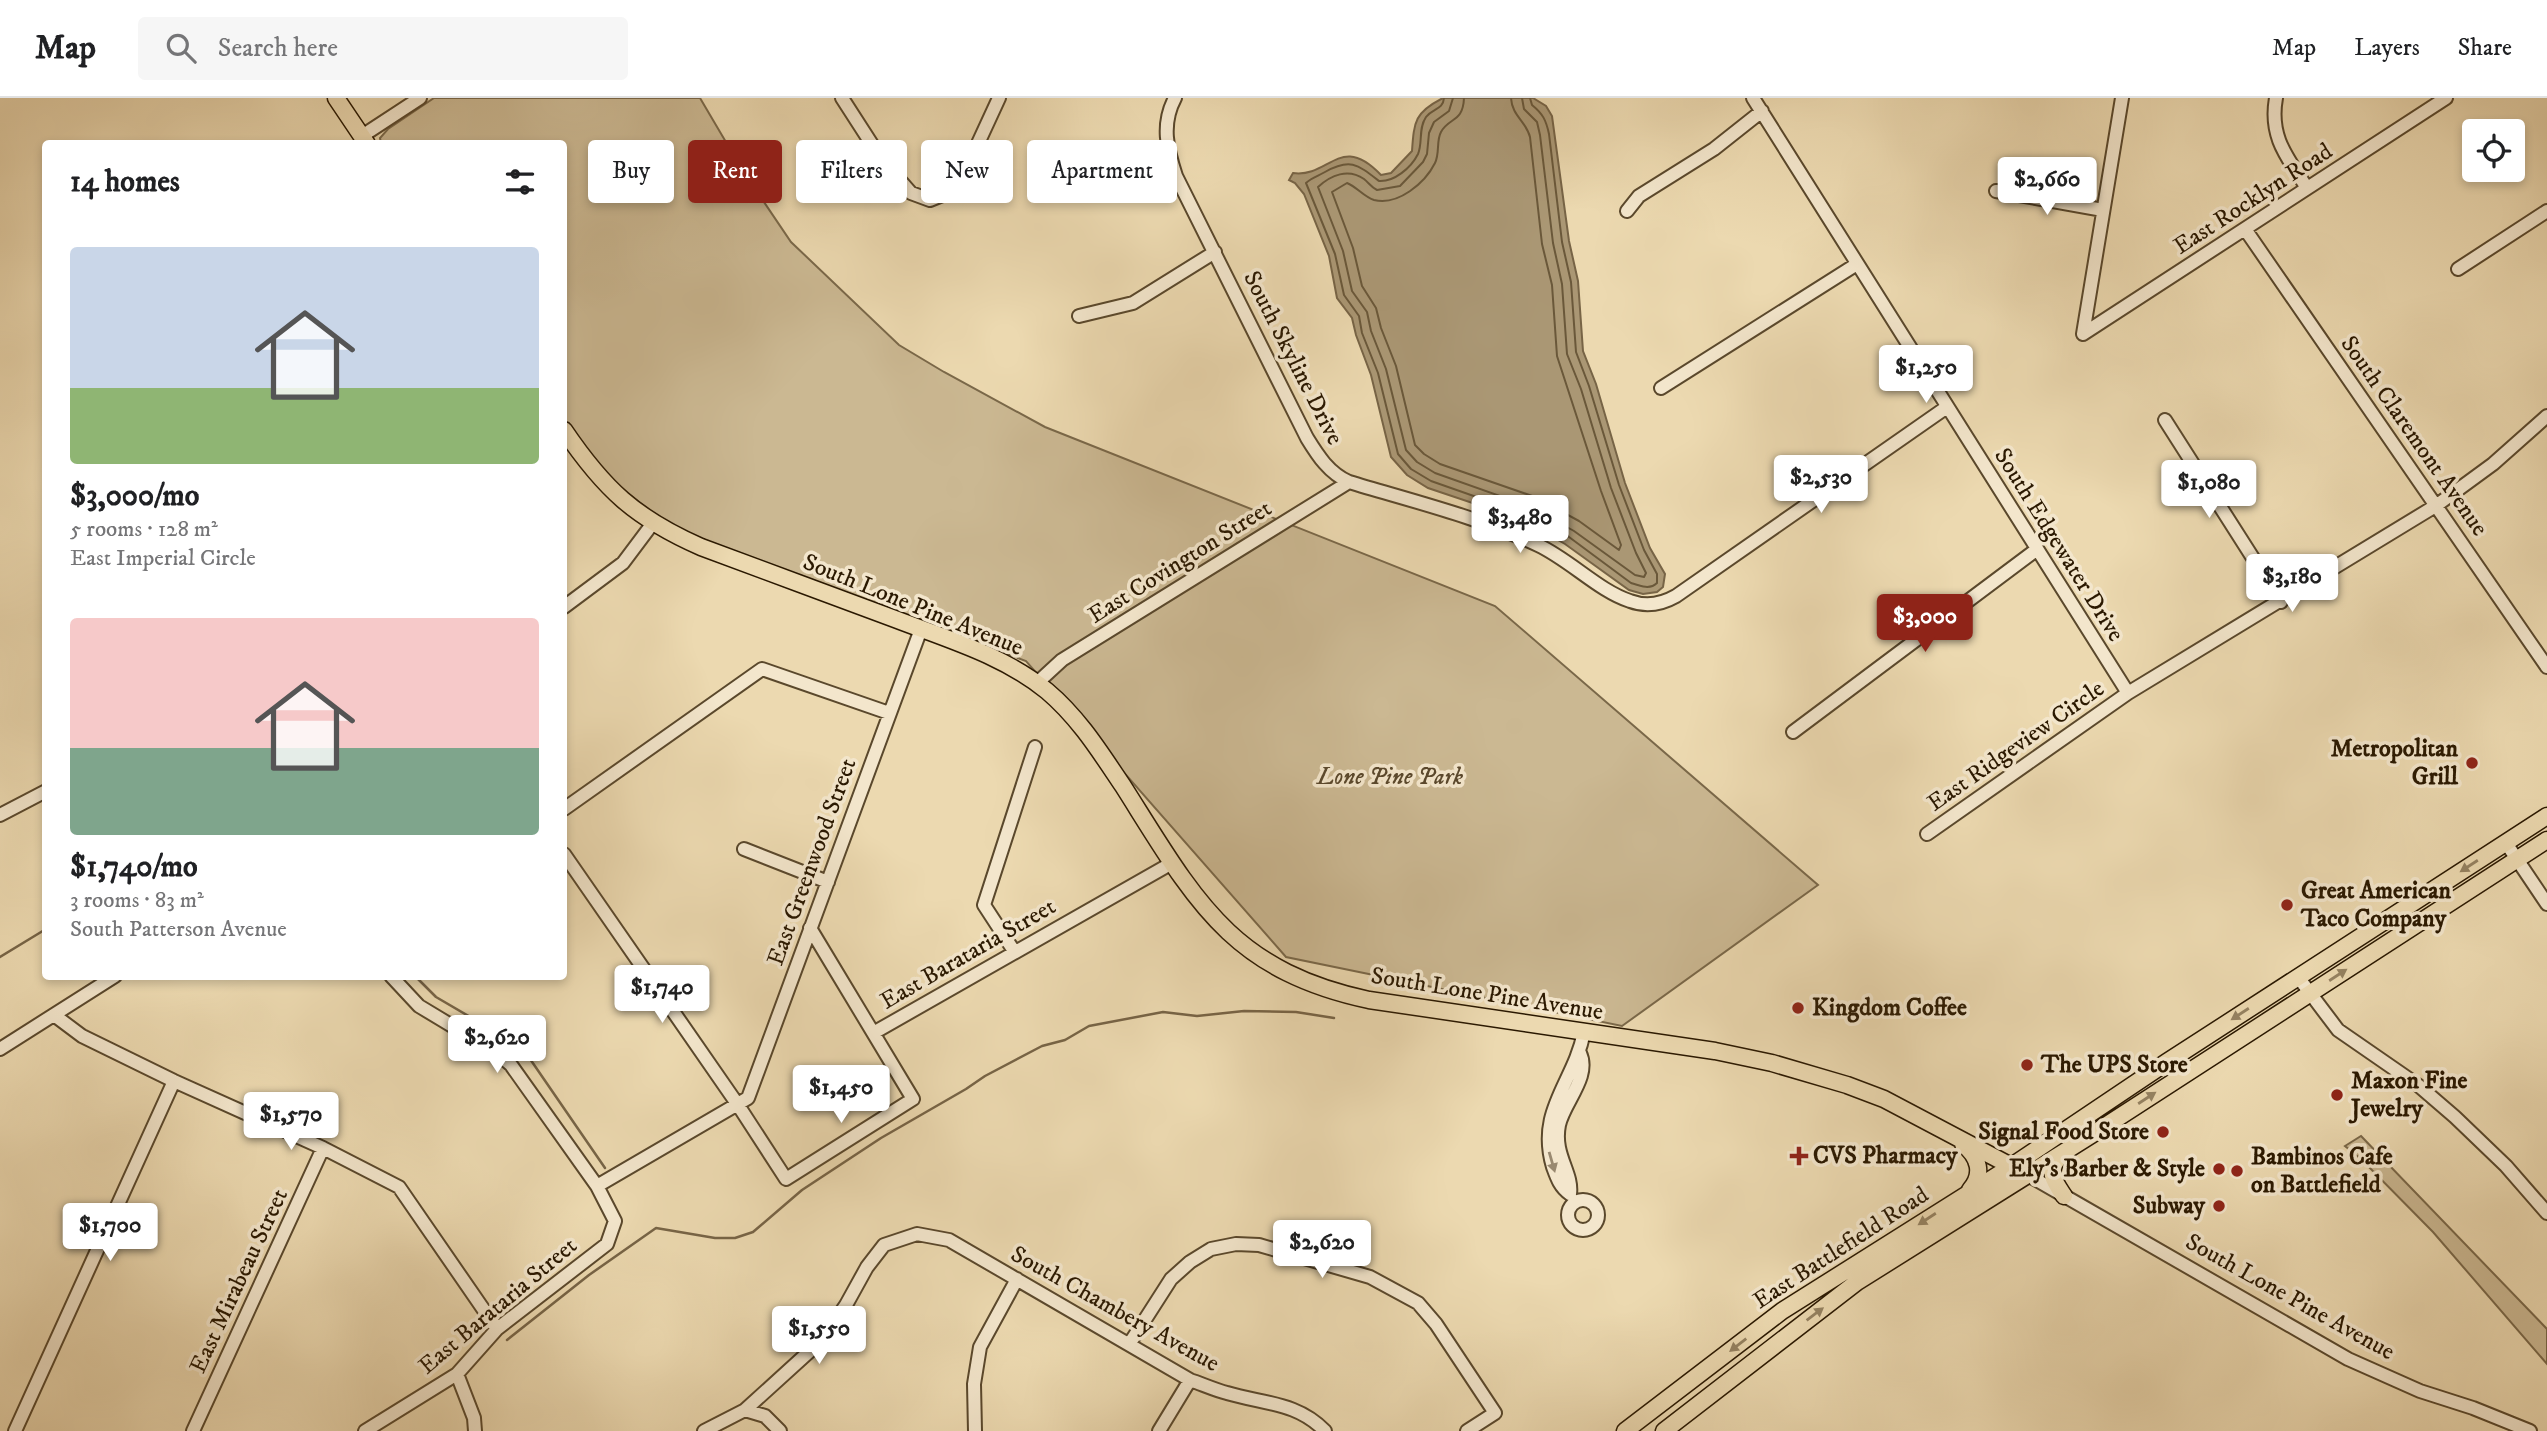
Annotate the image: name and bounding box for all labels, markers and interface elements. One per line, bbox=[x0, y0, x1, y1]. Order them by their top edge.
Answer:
search box bbox=[138, 17, 628, 80]
text: Map bbox=[35, 28, 96, 69]
icon: search bbox=[162, 29, 200, 67]
text: Search here bbox=[218, 32, 338, 65]
text: Map bbox=[2272, 33, 2316, 63]
text: Layers bbox=[2354, 33, 2420, 63]
text: Share bbox=[2458, 33, 2512, 63]
map controls bbox=[2462, 119, 2525, 182]
button: locate bbox=[2462, 119, 2525, 182]
street label: East Rocklyn Road bbox=[2168, 136, 2338, 262]
chip: Buy bbox=[588, 140, 674, 203]
chip: Rent bbox=[688, 140, 782, 203]
chip: Filters bbox=[796, 140, 907, 203]
chip: New bbox=[921, 140, 1013, 203]
chip: Apartment bbox=[1027, 140, 1177, 203]
pin: $2,660 bbox=[1990, 158, 2104, 217]
icon: filters bbox=[501, 163, 539, 201]
text: 14 homes bbox=[70, 164, 180, 201]
text: $2,660 bbox=[2014, 165, 2080, 194]
street label: South Skyline Drive bbox=[1236, 266, 1350, 450]
icon: home bbox=[242, 292, 368, 418]
street label: South Claremont Avenue bbox=[2334, 330, 2494, 542]
pin: $1,250 bbox=[1869, 345, 1983, 405]
text: $1,250 bbox=[1895, 353, 1957, 382]
street label: South Edgewater Drive bbox=[1987, 443, 2131, 647]
pin: $2,530 bbox=[1764, 456, 1878, 515]
pin: $1,080 bbox=[2152, 460, 2266, 520]
text: $2,530 bbox=[1790, 463, 1852, 492]
text: $1,080 bbox=[2177, 468, 2241, 497]
text: $3,000/mo bbox=[70, 478, 199, 515]
street label: East Covington Street bbox=[1083, 493, 1277, 630]
pin: $3,480 bbox=[1463, 496, 1577, 555]
text: $3,480 bbox=[1488, 503, 1552, 532]
text: 5 rooms · 128 m² bbox=[70, 515, 218, 544]
text: East Imperial Circle bbox=[70, 544, 256, 573]
street label: South Lone Pine Avenue bbox=[799, 547, 1027, 663]
pin: $3,180 bbox=[2235, 554, 2349, 614]
text: $3,180 bbox=[2262, 562, 2322, 591]
pin: $3,000 bbox=[1868, 594, 1982, 654]
text: $3,000 bbox=[1893, 602, 1957, 631]
icon: home bbox=[242, 663, 368, 789]
street label: East Ridgeview Circle bbox=[1922, 674, 2110, 818]
place label: Metropolitan Grill bbox=[2331, 734, 2459, 792]
street label: East Greenwood Street bbox=[761, 754, 864, 970]
marker: Metropolitan Grill bbox=[2464, 755, 2480, 771]
park label: Lone Pine Park bbox=[1315, 762, 1463, 792]
text: $1,740/mo bbox=[70, 849, 198, 886]
one-way arrow bbox=[2459, 860, 2479, 873]
place label: Great American Taco Company bbox=[2300, 876, 2451, 934]
text: 3 rooms · 83 m² bbox=[70, 886, 204, 915]
street label: East Barataria Street bbox=[875, 891, 1061, 1016]
marker: Great American Taco Company bbox=[2279, 897, 2295, 913]
text: South Patterson Avenue bbox=[70, 915, 287, 944]
street label: South Lone Pine Avenue bbox=[1369, 961, 1605, 1027]
pin: $1,740 bbox=[605, 965, 719, 1025]
one-way arrow bbox=[2328, 968, 2348, 981]
text: $1,740 bbox=[630, 973, 694, 1002]
place label: Kingdom Coffee bbox=[1812, 993, 1967, 1023]
marker: Kingdom Coffee bbox=[1790, 1000, 1806, 1016]
one-way arrow bbox=[2231, 1008, 2250, 1021]
pin: $2,620 bbox=[440, 1016, 554, 1075]
text: $2,620 bbox=[464, 1023, 530, 1052]
place label: The UPS Store bbox=[2040, 1050, 2188, 1080]
marker: The UPS Store bbox=[2019, 1057, 2035, 1073]
pin: $1,450 bbox=[784, 1066, 898, 1125]
place label: Maxon Fine Jewelry bbox=[2348, 1066, 2468, 1124]
text: $1,450 bbox=[809, 1073, 873, 1102]
marker: Maxon Fine Jewelry bbox=[2329, 1087, 2345, 1103]
one-way arrow bbox=[2137, 1092, 2157, 1105]
pin: $1,570 bbox=[234, 1093, 348, 1152]
text: $1,570 bbox=[260, 1100, 322, 1129]
place label: Signal Food Store bbox=[1978, 1117, 2149, 1147]
marker: Signal Food Store bbox=[2155, 1124, 2171, 1140]
place label: CVS Pharmacy bbox=[1813, 1141, 1958, 1171]
place label: Bambinos Cafe on Battlefield bbox=[2251, 1142, 2393, 1200]
marker: CVS Pharmacy bbox=[1791, 1148, 1807, 1164]
one-way arrow bbox=[1548, 1152, 1558, 1173]
place label: Ely's Barber & Style bbox=[2009, 1154, 2205, 1184]
marker: Ely's Barber & Style bbox=[2211, 1161, 2227, 1177]
marker: Bambinos Cafe on Battlefield bbox=[2229, 1163, 2245, 1179]
street label: East Battlefield Road bbox=[1748, 1180, 1934, 1316]
street label: East Mirabeau Street bbox=[183, 1184, 295, 1378]
place label: Subway bbox=[2133, 1191, 2206, 1221]
marker: Subway bbox=[2211, 1198, 2227, 1214]
pin: $1,700 bbox=[53, 1204, 167, 1263]
text: $1,700 bbox=[79, 1211, 141, 1240]
one-way arrow bbox=[1917, 1212, 1936, 1225]
pin: $2,620 bbox=[1265, 1220, 1379, 1280]
street label: South Lone Pine Avenue bbox=[2180, 1227, 2400, 1367]
text: $2,620 bbox=[1289, 1228, 1355, 1257]
street label: East Barataria Street bbox=[413, 1231, 584, 1381]
street label: South Chambery Avenue bbox=[1005, 1239, 1225, 1379]
pin: $1,550 bbox=[762, 1306, 876, 1366]
one-way arrow bbox=[1805, 1306, 1823, 1321]
text: $1,550 bbox=[788, 1314, 850, 1343]
one-way arrow bbox=[1729, 1338, 1747, 1353]

